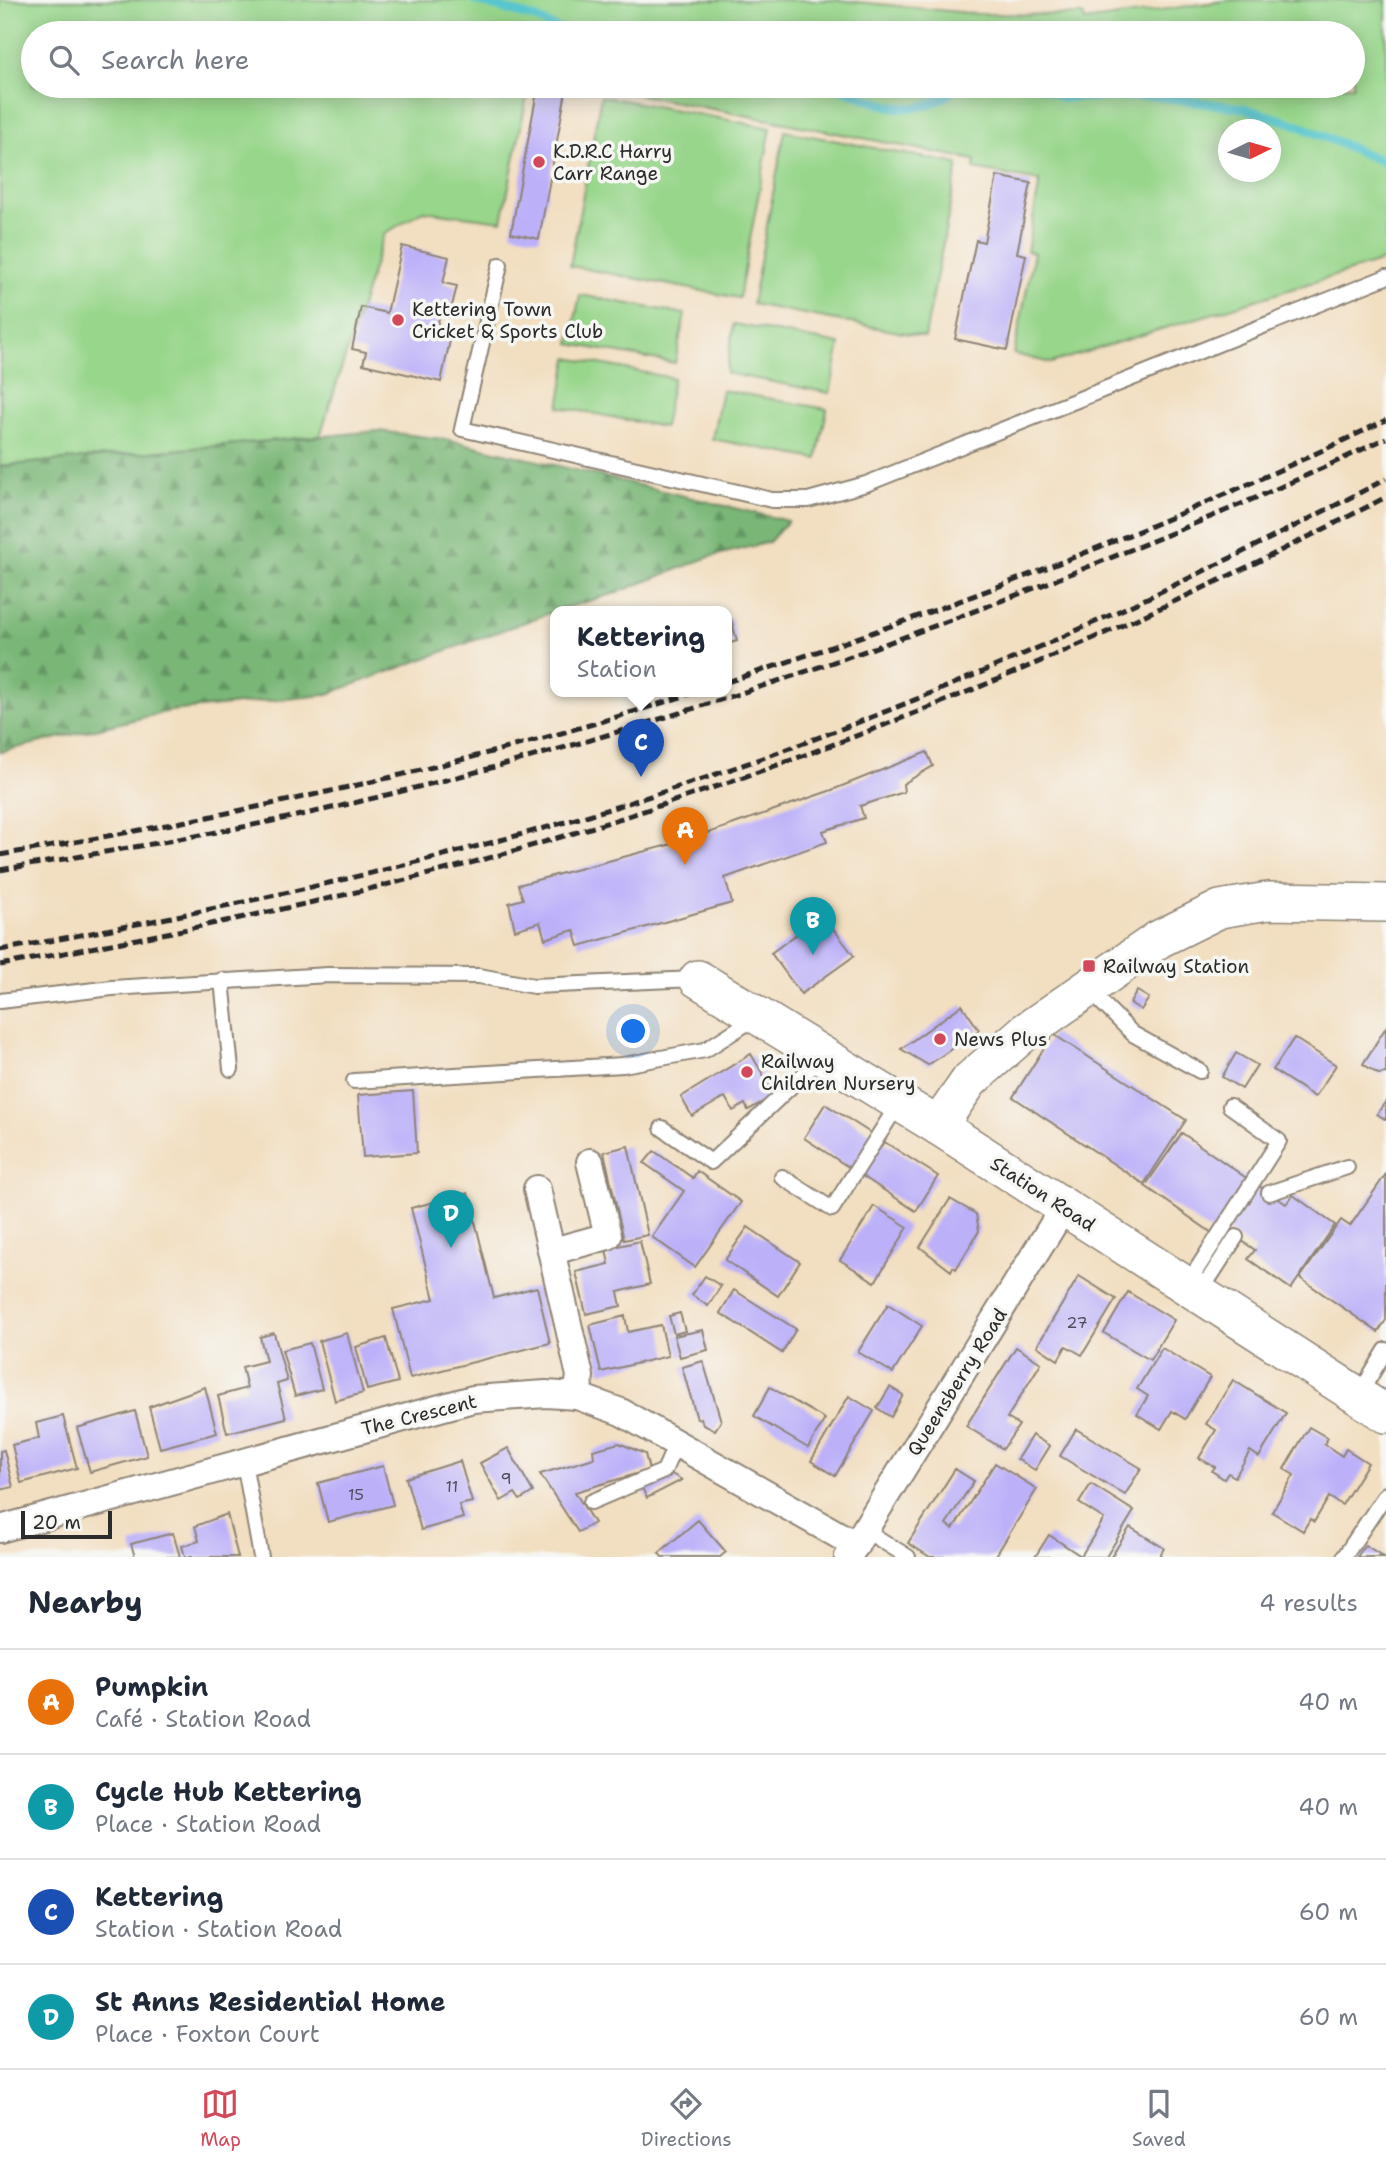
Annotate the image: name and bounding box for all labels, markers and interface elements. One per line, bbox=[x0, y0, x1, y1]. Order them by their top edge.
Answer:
search box bbox=[21, 21, 1365, 98]
icon: search bbox=[45, 41, 83, 79]
text: Search here bbox=[101, 42, 250, 77]
north arrow bbox=[1218, 119, 1281, 182]
place label: K.D.R.C Harry Carr Range bbox=[553, 139, 672, 186]
marker: K.D.R.C Harry Carr Range bbox=[531, 154, 547, 170]
place label: Kettering Town Cricket & Sports Club bbox=[412, 297, 603, 344]
marker: Kettering Town Cricket & Sports Club bbox=[390, 312, 406, 328]
popup bbox=[550, 606, 732, 697]
text: Kettering bbox=[577, 619, 705, 654]
text: Station bbox=[577, 654, 657, 684]
pin: C bbox=[618, 719, 664, 777]
pin: A bbox=[662, 807, 708, 865]
pin: B bbox=[790, 897, 836, 955]
place label: Railway Station bbox=[1103, 954, 1249, 979]
marker: Railway Station bbox=[1081, 958, 1097, 974]
your location bbox=[616, 1014, 650, 1048]
place label: News Plus bbox=[954, 1027, 1047, 1052]
marker: News Plus bbox=[932, 1031, 948, 1047]
place label: Railway Children Nursery bbox=[761, 1049, 915, 1096]
marker: Railway Children Nursery bbox=[739, 1064, 755, 1080]
street label: Station Road bbox=[986, 1151, 1100, 1237]
pin: D bbox=[428, 1190, 474, 1248]
street label: Queensberry Road bbox=[901, 1303, 1013, 1461]
house number: 27 bbox=[1066, 1312, 1088, 1333]
street label: The Crescent bbox=[359, 1389, 479, 1441]
house number: 9 bbox=[500, 1468, 512, 1489]
house number: 11 bbox=[446, 1476, 458, 1497]
house number: 15 bbox=[348, 1484, 364, 1505]
scale bar bbox=[21, 1508, 112, 1540]
text: 20 m bbox=[32, 1510, 81, 1535]
text: Nearby bbox=[28, 1582, 143, 1623]
text: 4 results bbox=[1259, 1588, 1358, 1618]
text: Pumpkin bbox=[95, 1669, 208, 1704]
text: A bbox=[42, 1687, 60, 1717]
text: 40 m bbox=[1298, 1687, 1358, 1717]
text: Café · Station Road bbox=[95, 1704, 311, 1734]
text: Cycle Hub Kettering bbox=[95, 1774, 362, 1809]
text: B bbox=[44, 1792, 58, 1822]
text: 40 m bbox=[1298, 1792, 1358, 1822]
text: Place · Station Road bbox=[95, 1809, 321, 1839]
text: Kettering bbox=[95, 1879, 223, 1914]
text: C bbox=[44, 1897, 58, 1927]
text: 60 m bbox=[1299, 1897, 1358, 1927]
text: Station · Station Road bbox=[95, 1914, 342, 1944]
text: St Anns Residential Home bbox=[95, 1984, 446, 2019]
text: D bbox=[43, 2002, 59, 2032]
text: 60 m bbox=[1299, 2002, 1358, 2032]
text: Place · Foxton Court bbox=[95, 2019, 320, 2049]
tab: Map bbox=[200, 2085, 241, 2152]
tab: Directions bbox=[641, 2085, 732, 2152]
tab: Saved bbox=[1132, 2085, 1186, 2152]

